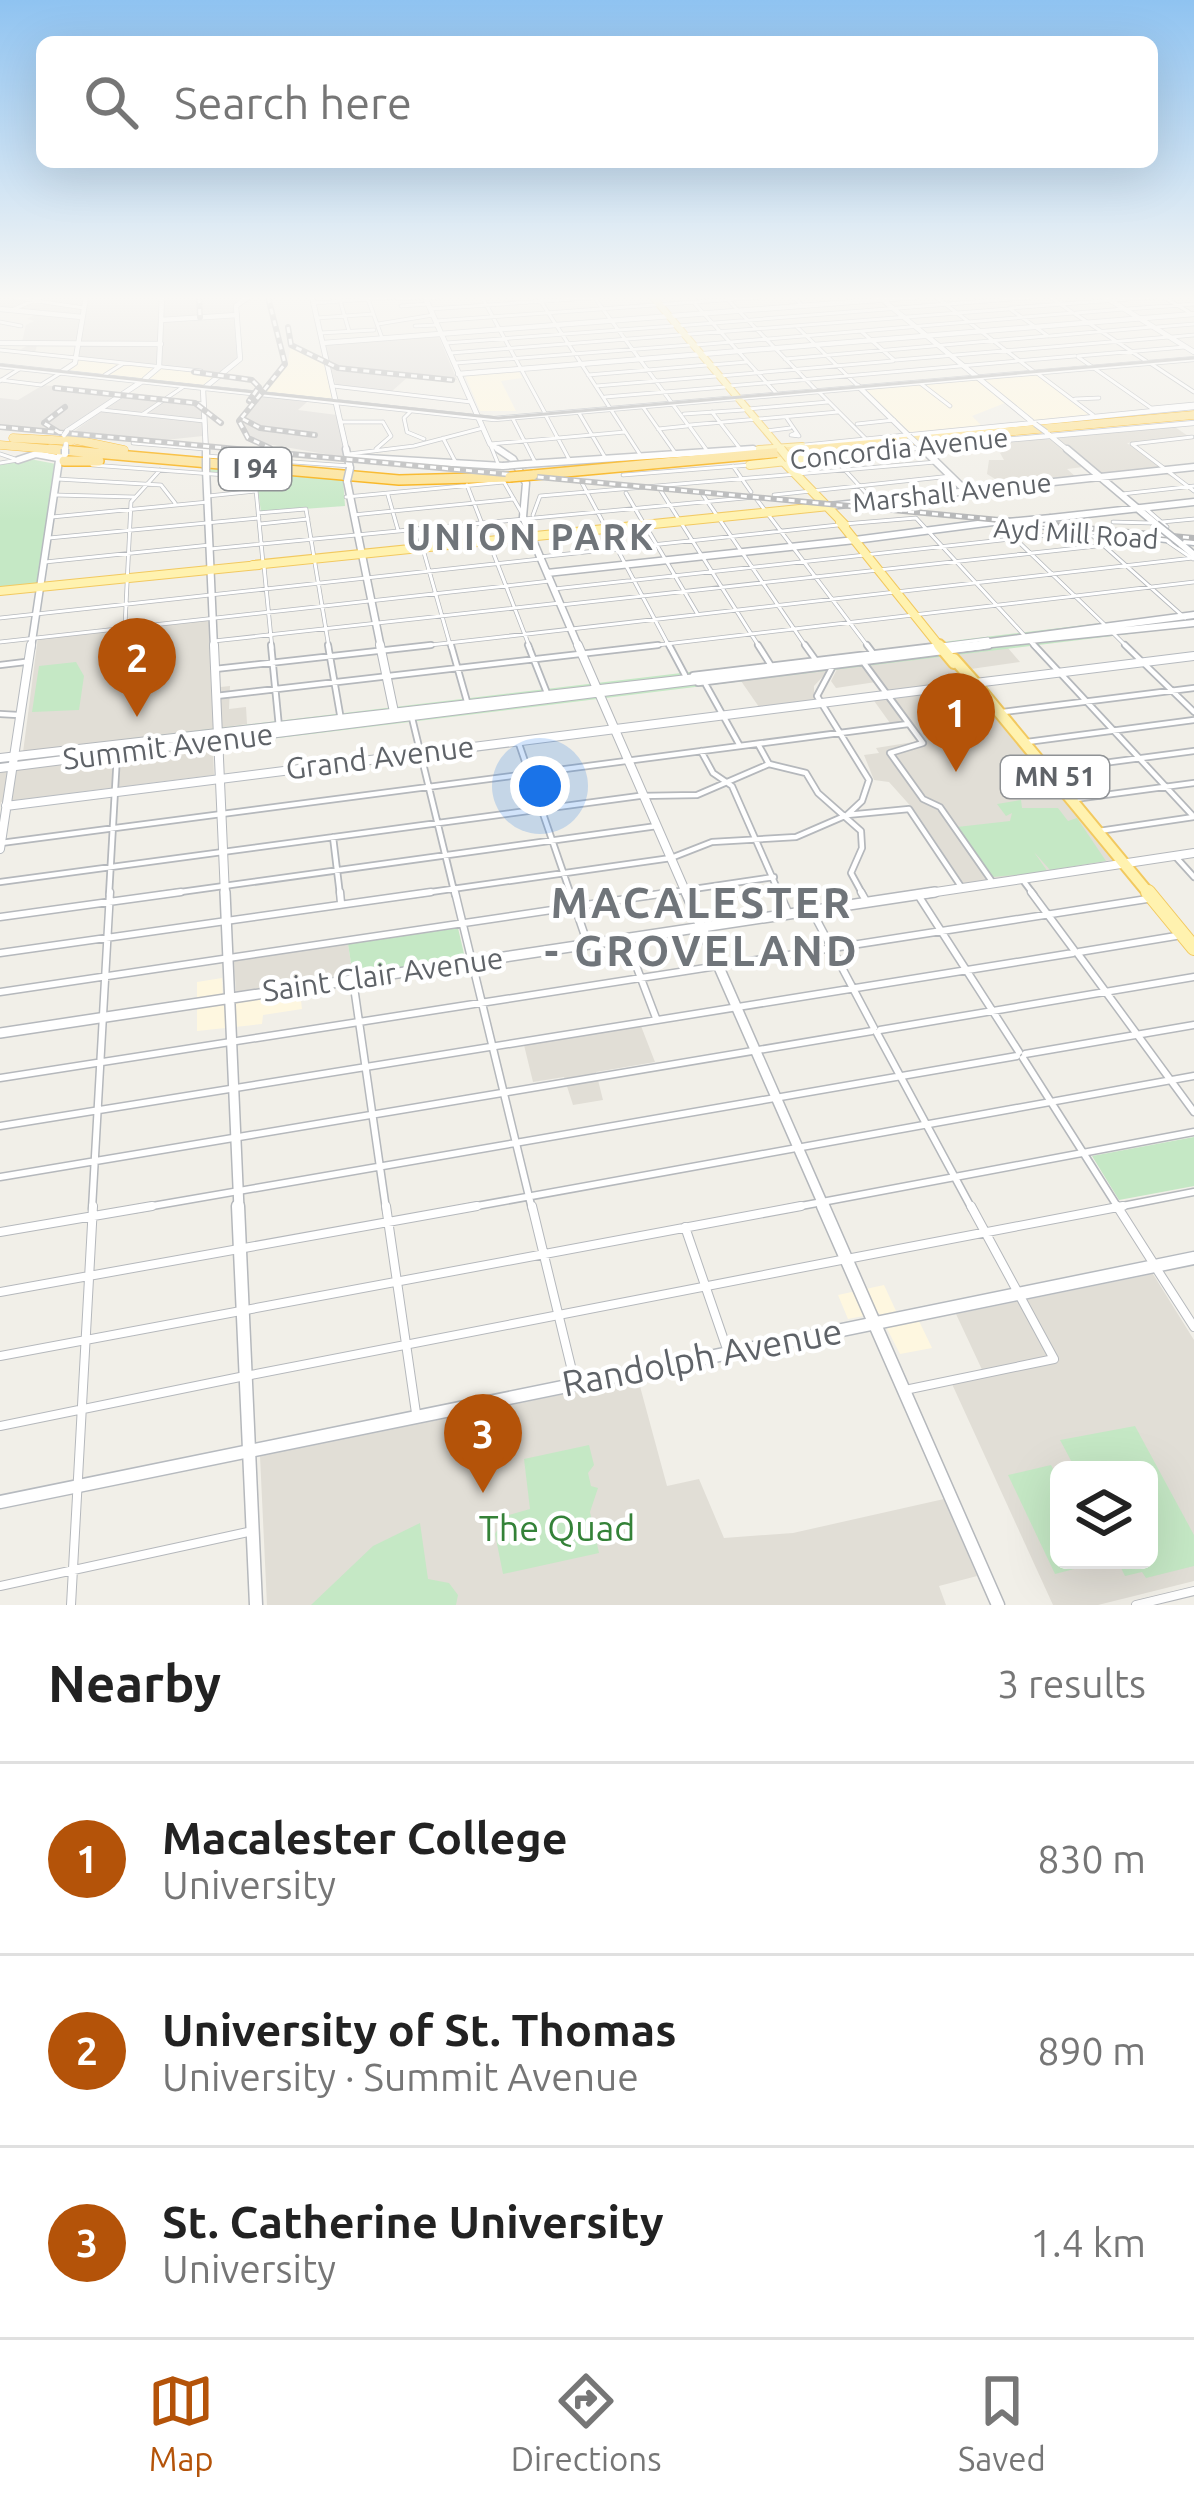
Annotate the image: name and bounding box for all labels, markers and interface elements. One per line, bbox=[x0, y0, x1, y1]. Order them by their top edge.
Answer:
search box bbox=[36, 36, 1158, 168]
icon: search bbox=[78, 69, 144, 135]
text: Search here bbox=[174, 77, 412, 128]
street label: Concordia Avenue bbox=[788, 422, 1010, 474]
road number: I 94 bbox=[219, 448, 291, 490]
street label: Marshall Avenue bbox=[851, 467, 1053, 517]
street label: Ayd Mill Road bbox=[993, 512, 1159, 554]
district label: UNION PARK bbox=[406, 516, 656, 557]
pin: 2 bbox=[98, 618, 176, 717]
pin: 1 bbox=[917, 673, 995, 772]
street label: Summit Avenue bbox=[61, 716, 275, 776]
street label: Grand Avenue bbox=[284, 729, 476, 785]
your location bbox=[510, 756, 570, 816]
road number: MN 51 bbox=[1001, 756, 1109, 798]
district label: MACALESTER - GROVELAND bbox=[544, 879, 860, 974]
street label: Saint Clair Avenue bbox=[260, 940, 505, 1008]
street label: Randolph Avenue bbox=[559, 1309, 845, 1404]
pin: 3 bbox=[444, 1394, 522, 1493]
map controls bbox=[1050, 1461, 1158, 1569]
button: layers bbox=[1050, 1461, 1158, 1569]
park label: The Quad bbox=[479, 1507, 635, 1548]
text: Nearby bbox=[48, 1654, 221, 1712]
text: 3 results bbox=[997, 1662, 1146, 1705]
text: Macalester College bbox=[162, 1812, 568, 1863]
text: 1 bbox=[76, 1837, 98, 1880]
text: 830 m bbox=[1037, 1837, 1146, 1880]
text: University bbox=[162, 1863, 336, 1906]
text: University of St. Thomas bbox=[162, 2004, 676, 2055]
text: 2 bbox=[76, 2029, 98, 2072]
text: 890 m bbox=[1037, 2029, 1146, 2072]
text: University · Summit Avenue bbox=[162, 2055, 639, 2098]
text: St. Catherine University bbox=[162, 2196, 664, 2247]
text: 3 bbox=[76, 2221, 98, 2264]
text: 1.4 km bbox=[1030, 2221, 1146, 2264]
text: University bbox=[162, 2247, 336, 2290]
tab: Map bbox=[148, 2368, 214, 2477]
tab: Directions bbox=[511, 2368, 661, 2477]
tab: Saved bbox=[958, 2368, 1046, 2477]

